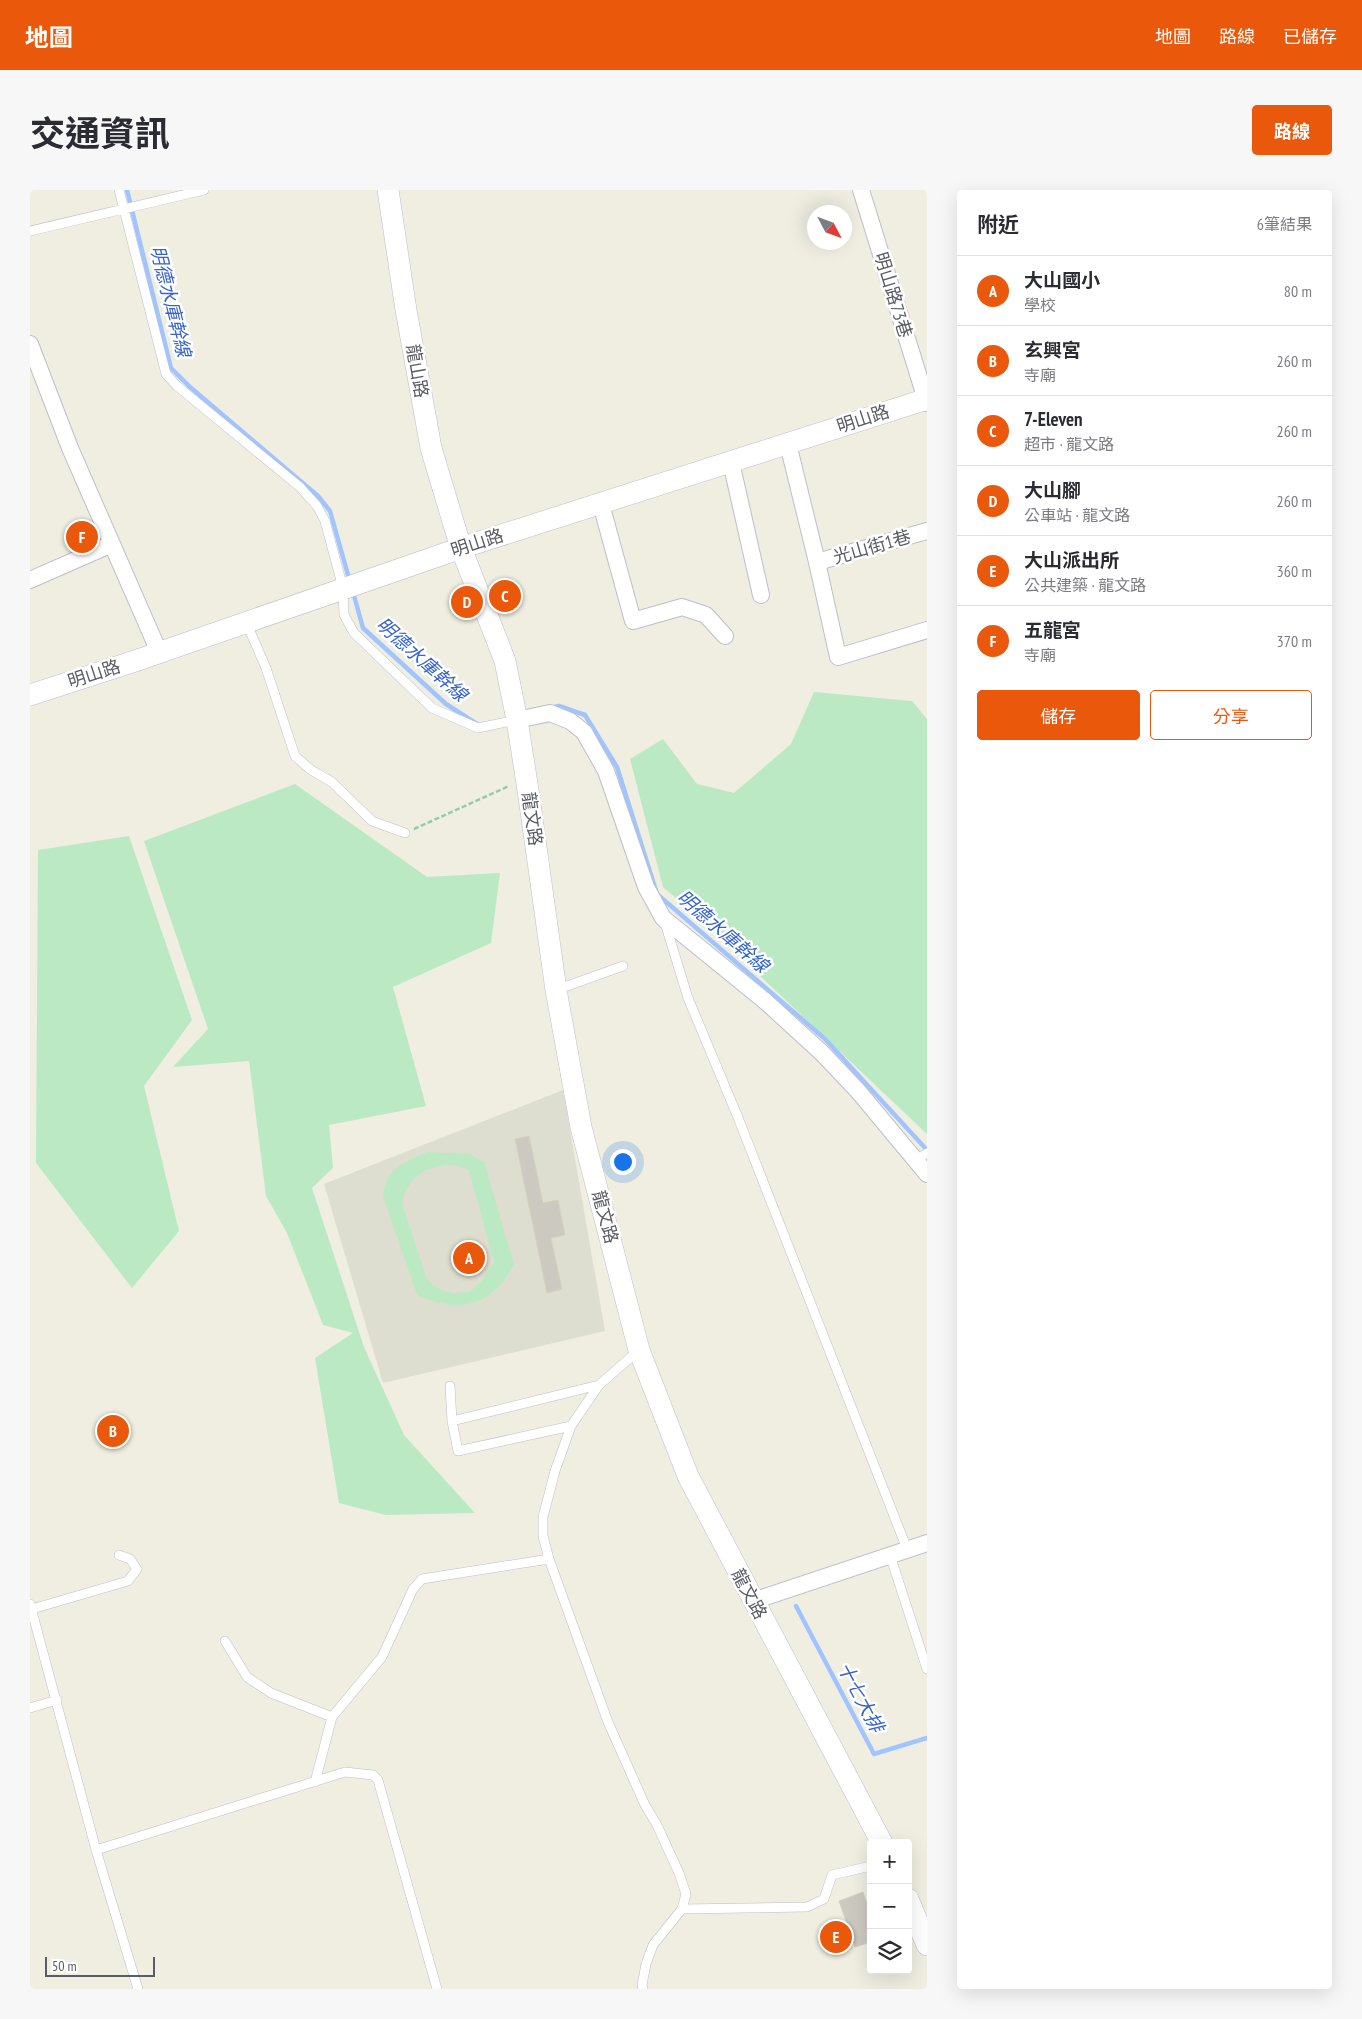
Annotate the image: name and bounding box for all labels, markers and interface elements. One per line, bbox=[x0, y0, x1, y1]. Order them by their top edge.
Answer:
text: 地圖 bbox=[25, 22, 73, 53]
text: 地圖 bbox=[1155, 25, 1191, 48]
text: 路線 bbox=[1219, 25, 1255, 48]
text: 已儲存 bbox=[1283, 25, 1337, 48]
button: 路線 bbox=[1252, 105, 1332, 155]
text: 交通資訊 bbox=[30, 110, 170, 156]
north arrow bbox=[807, 205, 852, 250]
text: 附近 bbox=[977, 211, 1019, 238]
text: 6筆結果 bbox=[1257, 214, 1312, 234]
water label: 明德水庫幹線 bbox=[146, 243, 197, 361]
street label: 明山路73巷 bbox=[870, 249, 917, 340]
text: 大山國小 bbox=[1024, 268, 1100, 292]
text: A bbox=[989, 281, 997, 301]
text: 80 m bbox=[1284, 281, 1312, 301]
text: 學校 bbox=[1024, 295, 1056, 315]
text: 玄興宮 bbox=[1024, 338, 1081, 362]
street label: 龍山路 bbox=[401, 342, 434, 399]
text: B bbox=[989, 351, 997, 371]
text: 260 m bbox=[1277, 351, 1312, 371]
text: 寺廟 bbox=[1024, 365, 1056, 385]
street label: 明山路 bbox=[834, 399, 892, 438]
text: 7-Eleven bbox=[1024, 407, 1083, 431]
text: C bbox=[989, 421, 997, 441]
text: 260 m bbox=[1277, 421, 1312, 441]
text: 超市 · 龍文路 bbox=[1024, 434, 1114, 454]
text: 大山腳 bbox=[1024, 478, 1081, 502]
text: D bbox=[989, 491, 997, 511]
text: 260 m bbox=[1277, 491, 1312, 511]
text: 公車站 · 龍文路 bbox=[1024, 505, 1130, 525]
pin: F bbox=[66, 518, 98, 556]
street label: 明山路 bbox=[448, 523, 506, 562]
street label: 光山街1巷 bbox=[830, 524, 914, 569]
text: 大山派出所 bbox=[1024, 548, 1119, 572]
text: E bbox=[990, 561, 996, 581]
text: 360 m bbox=[1277, 561, 1312, 581]
text: 公共建築 · 龍文路 bbox=[1024, 575, 1146, 595]
pin: C bbox=[489, 577, 521, 615]
pin: D bbox=[451, 583, 483, 621]
water label: 明德水庫幹線 bbox=[372, 612, 474, 707]
text: 五龍宮 bbox=[1024, 618, 1081, 642]
text: F bbox=[990, 631, 996, 651]
text: 370 m bbox=[1277, 631, 1312, 651]
text: 寺廟 bbox=[1024, 645, 1056, 665]
street label: 明山路 bbox=[65, 654, 123, 693]
button: 儲存 bbox=[977, 690, 1140, 740]
button: 分享 bbox=[1150, 690, 1312, 740]
street label: 龍文路 bbox=[517, 791, 548, 847]
water label: 明德水庫幹線 bbox=[672, 885, 775, 979]
your location bbox=[610, 1149, 636, 1175]
street label: 龍文路 bbox=[587, 1188, 624, 1246]
pin: A bbox=[453, 1239, 485, 1277]
pin: B bbox=[97, 1412, 129, 1450]
street label: 龍文路 bbox=[727, 1565, 772, 1623]
water label: 十七大排 bbox=[833, 1658, 891, 1739]
map controls bbox=[867, 1839, 912, 1974]
button: + bbox=[867, 1839, 912, 1884]
button: − bbox=[867, 1884, 912, 1929]
pin: E bbox=[820, 1918, 852, 1956]
button: layers bbox=[867, 1929, 912, 1974]
scale bar bbox=[45, 1954, 155, 1977]
text: 50 m bbox=[52, 1957, 77, 1975]

